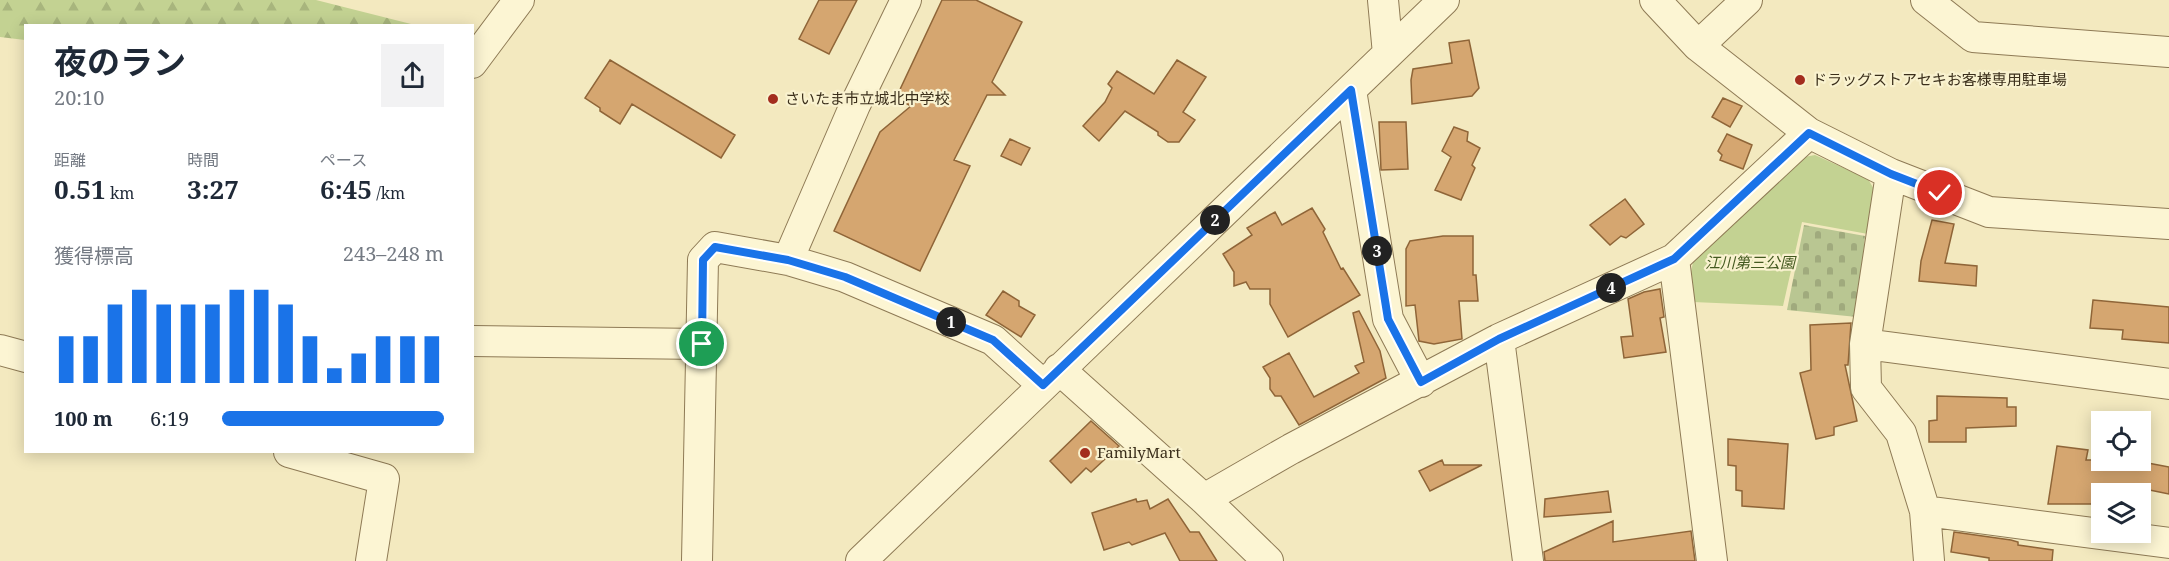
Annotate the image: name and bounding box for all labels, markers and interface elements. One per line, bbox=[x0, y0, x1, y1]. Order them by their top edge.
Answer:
text: 夜のラン bbox=[54, 39, 186, 84]
button: share bbox=[381, 44, 444, 107]
place label: ドラッグストアセキお客様専用駐車場 bbox=[1812, 69, 2067, 89]
marker: ドラッグストアセキお客様専用駐車場 bbox=[1793, 73, 1807, 87]
text: 20:10 bbox=[54, 84, 104, 111]
place label: さいたま市立城北中学校 bbox=[785, 88, 950, 108]
marker: さいたま市立城北中学校 bbox=[766, 92, 780, 106]
text: 距離 bbox=[54, 149, 86, 171]
text: 時間 bbox=[187, 149, 219, 171]
text: ペース bbox=[320, 149, 367, 171]
pin bbox=[1914, 167, 1965, 218]
text: 0.51 bbox=[54, 171, 106, 207]
text: 3:27 bbox=[187, 171, 239, 207]
text: 6:45 bbox=[320, 171, 372, 207]
icon: check bbox=[1923, 176, 1956, 209]
text: km bbox=[106, 182, 134, 204]
text: /km bbox=[372, 182, 405, 204]
pin: 2 bbox=[1200, 205, 1230, 235]
text: 2 bbox=[1210, 209, 1220, 231]
pin: 3 bbox=[1362, 236, 1392, 266]
text: 243–248 m bbox=[343, 240, 444, 267]
text: 3 bbox=[1372, 240, 1382, 262]
text: 獲得標高 bbox=[54, 242, 134, 269]
park label: 江川第三公園 bbox=[1705, 252, 1797, 272]
pin: 4 bbox=[1596, 273, 1626, 303]
text: 4 bbox=[1606, 277, 1616, 299]
pin: 1 bbox=[936, 307, 966, 337]
text: 1 bbox=[946, 311, 956, 333]
pin bbox=[676, 318, 727, 369]
icon: arrive bbox=[685, 327, 718, 360]
text: 100 m bbox=[54, 405, 113, 432]
text: 6:19 bbox=[150, 405, 189, 432]
map controls bbox=[2091, 411, 2151, 543]
button: locate bbox=[2091, 411, 2151, 471]
place label: FamilyMart bbox=[1097, 442, 1181, 462]
marker: FamilyMart bbox=[1078, 446, 1092, 460]
button: layers bbox=[2091, 483, 2151, 543]

